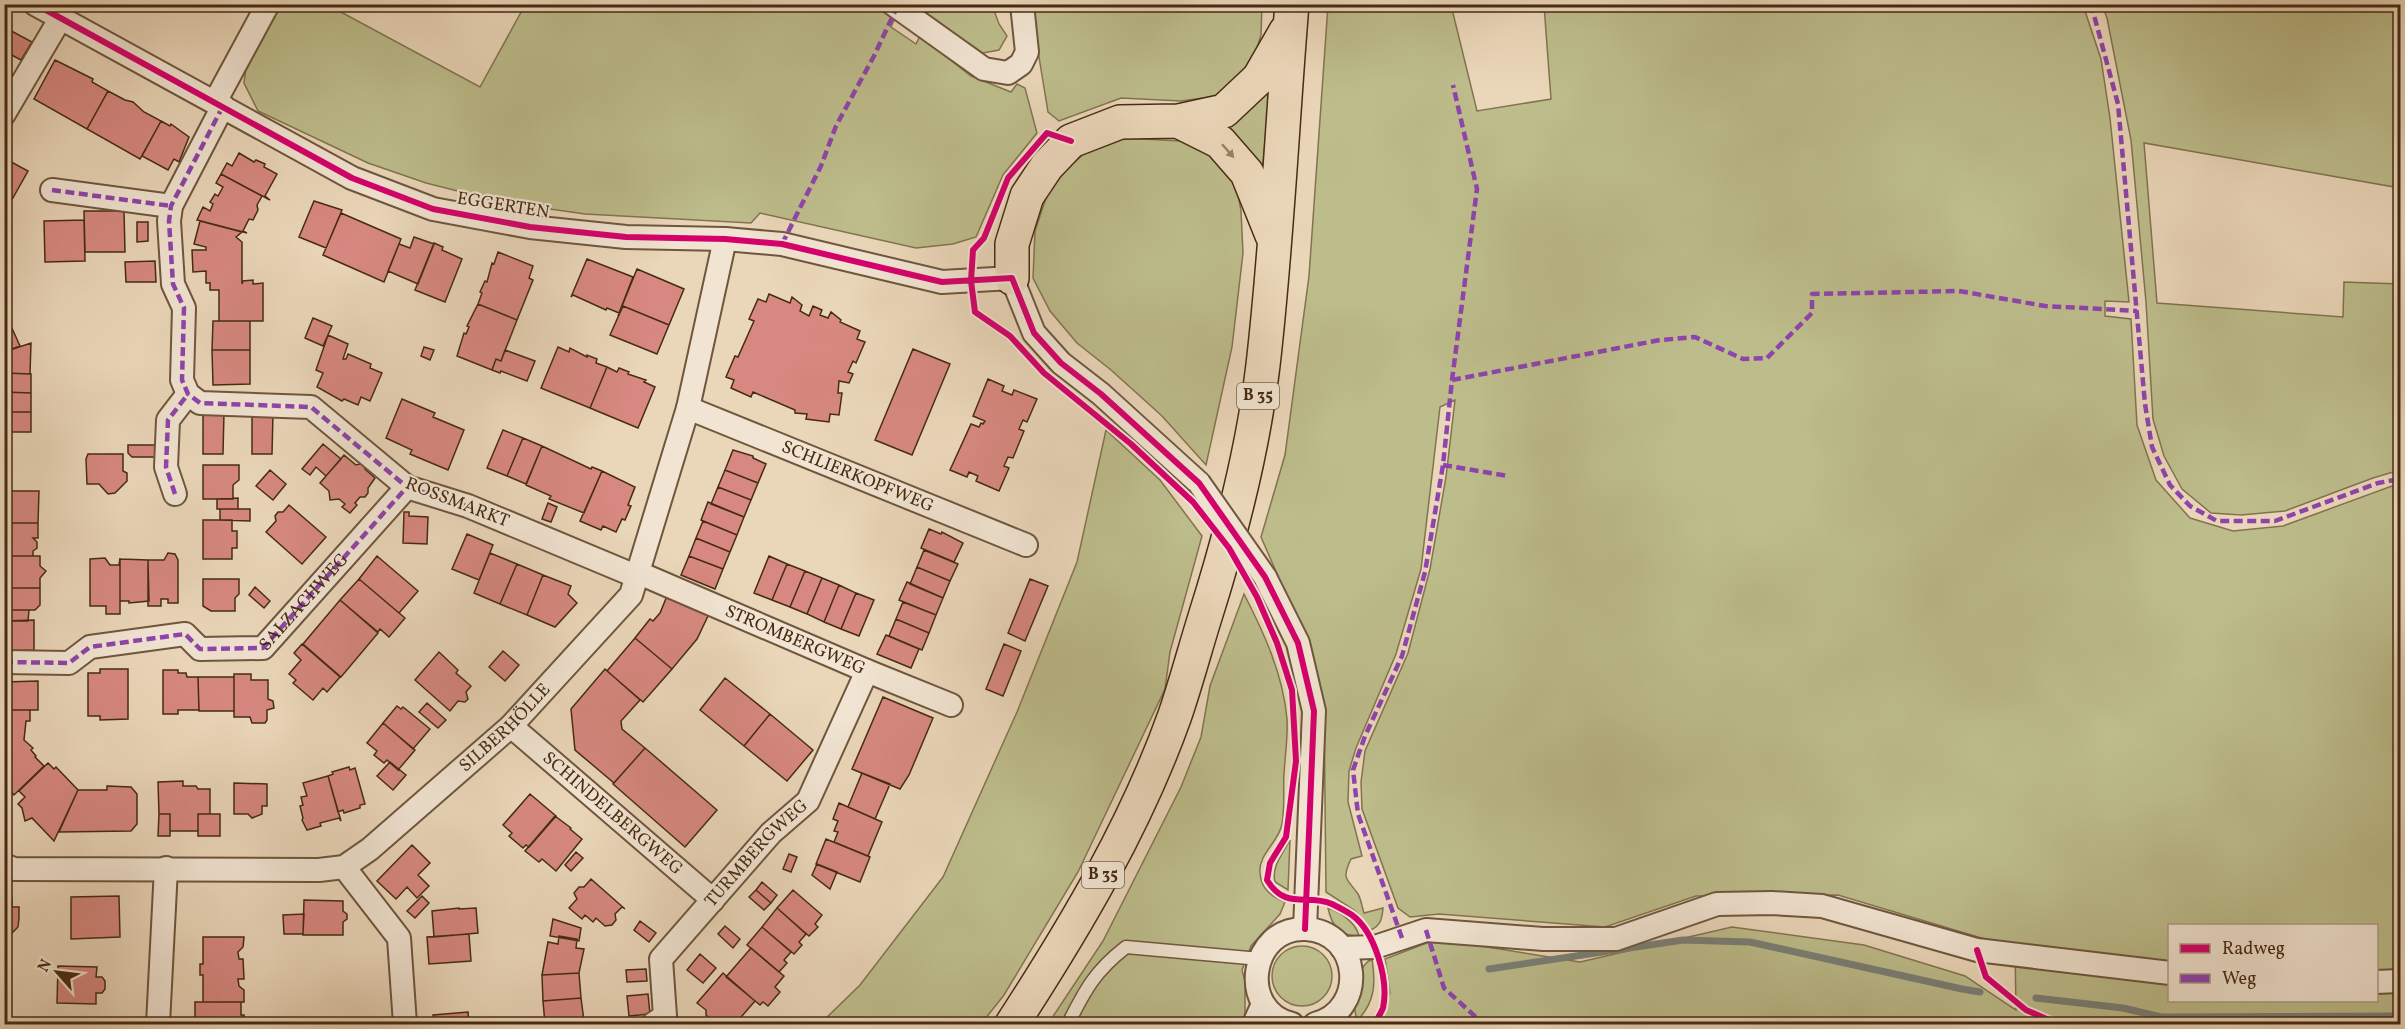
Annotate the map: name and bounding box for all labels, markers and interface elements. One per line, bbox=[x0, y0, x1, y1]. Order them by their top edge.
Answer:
one-way arrow bbox=[1221, 143, 1234, 158]
street label: EGGERTEN bbox=[455, 186, 551, 226]
road number: B 35 bbox=[1237, 383, 1279, 409]
street label: SCHLIERKOPFWEG bbox=[778, 435, 938, 519]
street label: ROSSMARKT bbox=[401, 472, 513, 534]
street label: SALZACHWEG bbox=[253, 548, 355, 657]
street label: STROMBERGWEG bbox=[721, 599, 869, 681]
street label: SILBERHÖLLE bbox=[454, 678, 557, 778]
street label: SCHINDELBERGWEG bbox=[537, 746, 688, 881]
street label: TURMBERGWEG bbox=[699, 794, 814, 913]
road number: B 35 bbox=[1082, 862, 1124, 888]
legend bbox=[2168, 924, 2378, 1002]
text: Radweg bbox=[2222, 937, 2285, 962]
north arrow bbox=[27, 942, 87, 1002]
text: N bbox=[33, 955, 58, 976]
text: Weg bbox=[2222, 967, 2256, 992]

